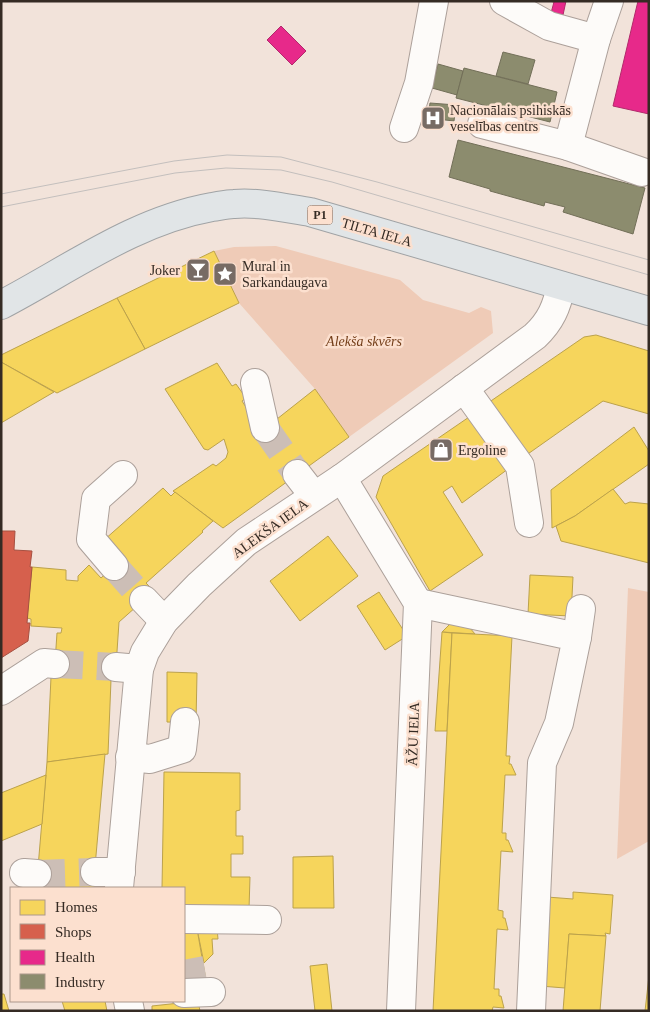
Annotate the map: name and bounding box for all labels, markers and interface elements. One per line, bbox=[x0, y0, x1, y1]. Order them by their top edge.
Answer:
place label: Nacionālais psihiskās veselības centrs bbox=[450, 103, 571, 134]
hospital icon: Nacionālais psihiskās veselības centrs bbox=[420, 105, 446, 131]
road number: P1 bbox=[308, 206, 332, 224]
street label: TILTA IELA bbox=[340, 215, 415, 250]
bar icon: Joker bbox=[185, 257, 211, 283]
place label: Mural in Sarkandaugava bbox=[242, 259, 328, 290]
place icon: Mural in Sarkandaugava bbox=[212, 261, 238, 287]
place label: Joker bbox=[150, 263, 180, 278]
park label: Alekša skvērs bbox=[325, 334, 402, 349]
shop icon: Ergoline bbox=[428, 437, 454, 463]
place label: Ergoline bbox=[458, 443, 506, 458]
street label: ALEKŠA IELA bbox=[229, 495, 312, 561]
street label: ĀŽU IELA bbox=[404, 701, 422, 766]
legend bbox=[10, 887, 185, 1002]
text: Homes bbox=[55, 899, 98, 915]
text: Shops bbox=[55, 924, 92, 940]
text: Health bbox=[55, 949, 95, 965]
text: Industry bbox=[55, 974, 105, 990]

